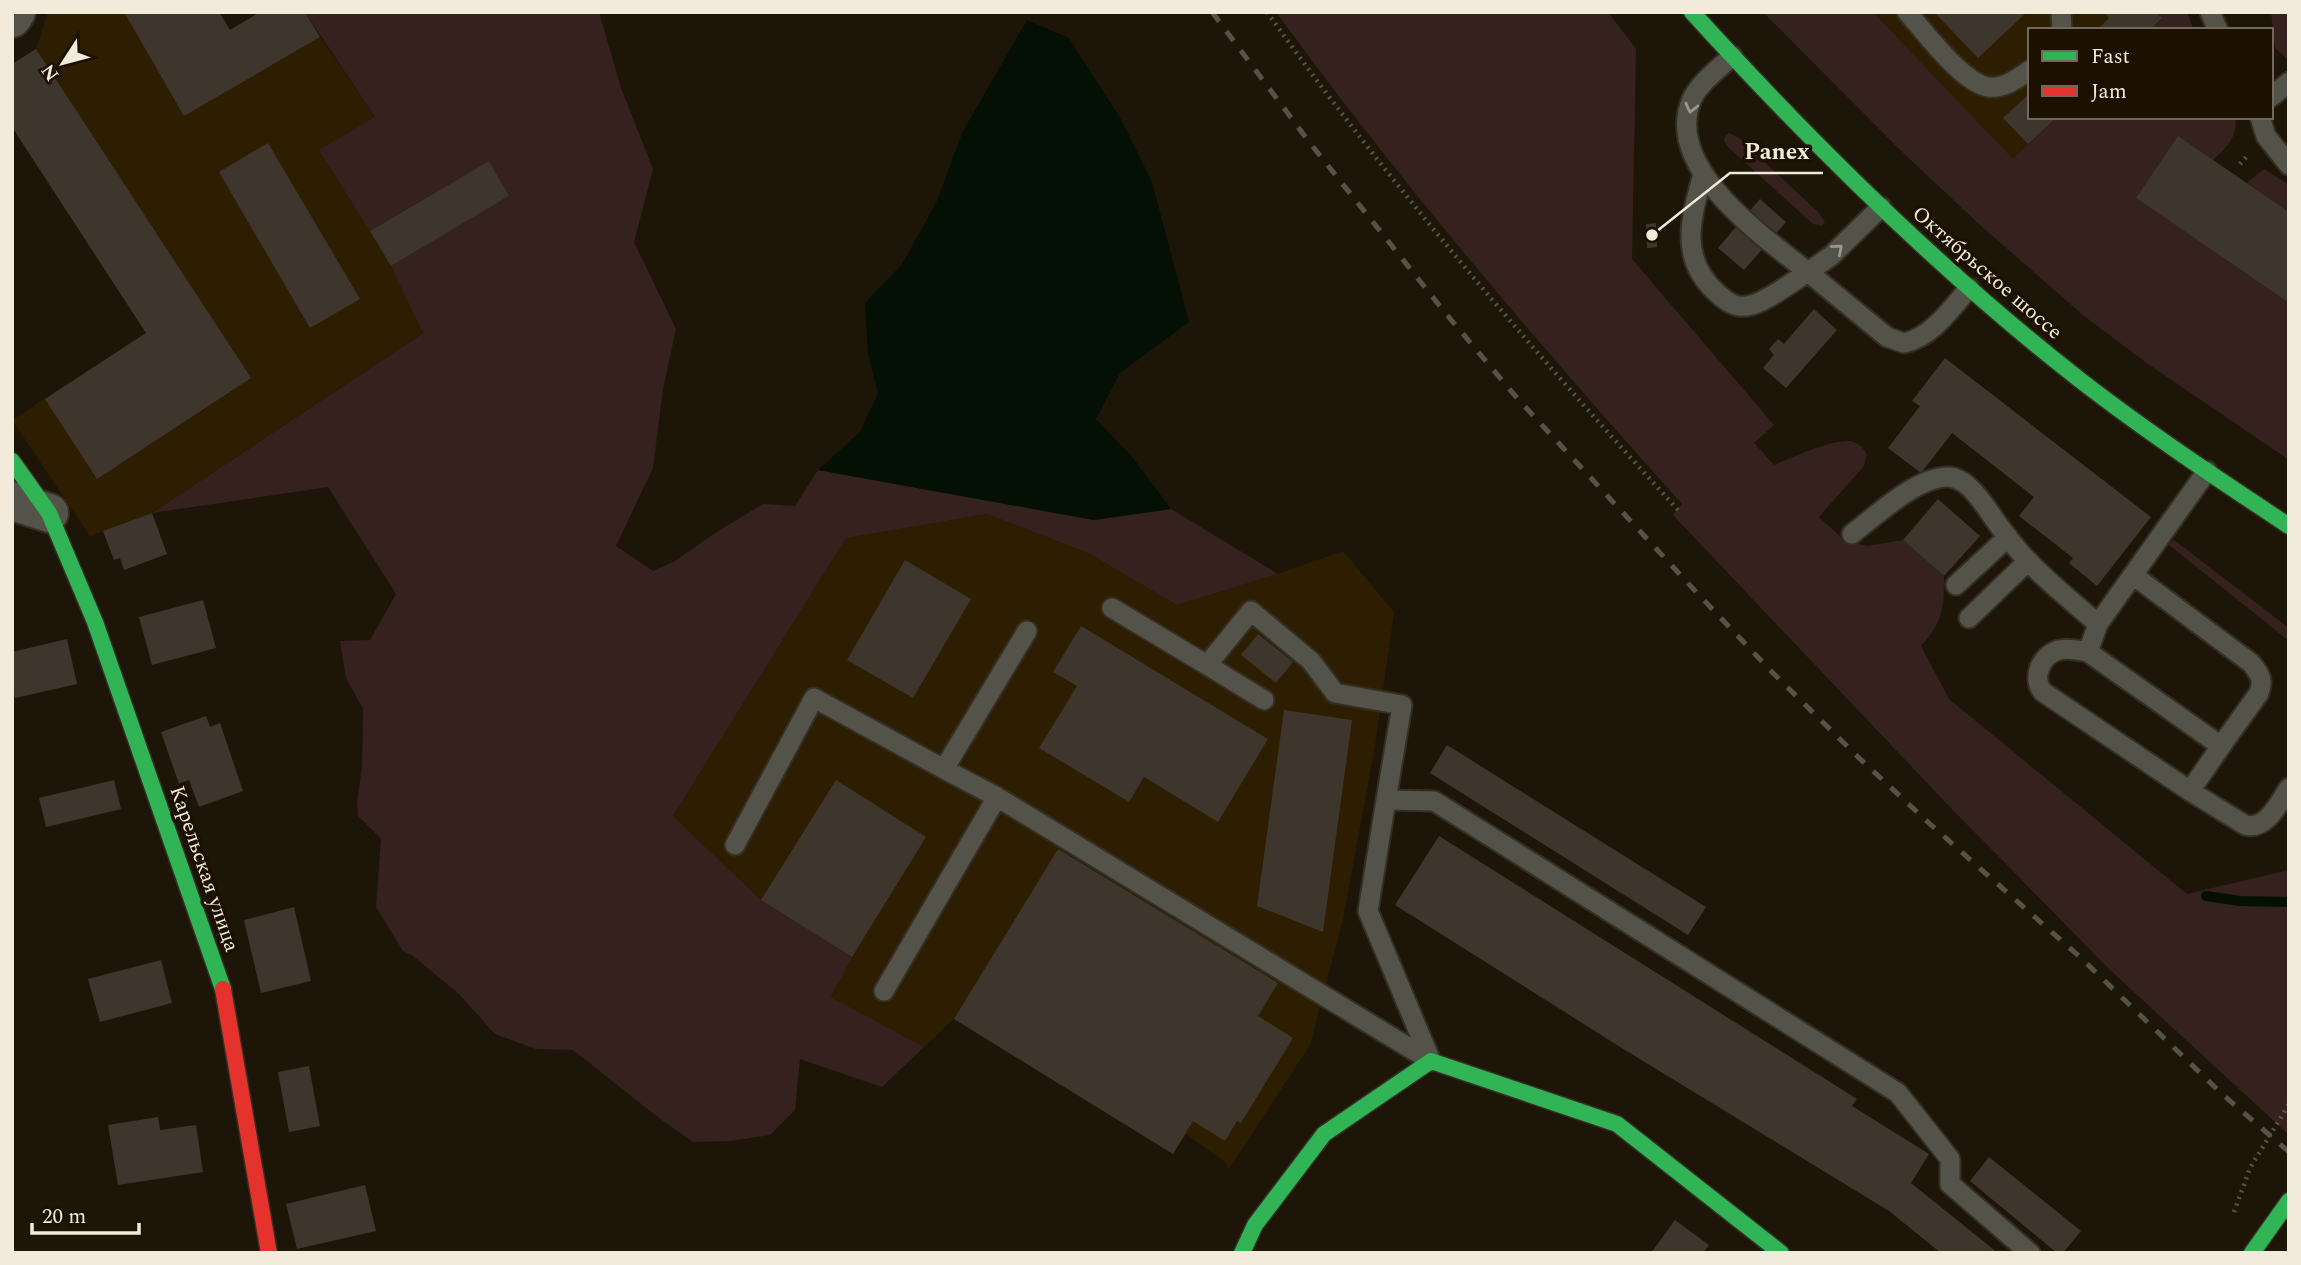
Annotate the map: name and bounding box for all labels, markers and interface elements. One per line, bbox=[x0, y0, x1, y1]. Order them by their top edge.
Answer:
north arrow bbox=[28, 28, 98, 98]
legend bbox=[2028, 28, 2273, 119]
text: Fast bbox=[2091, 41, 2130, 73]
text: N bbox=[34, 57, 67, 87]
text: Jam bbox=[2091, 76, 2127, 108]
one-way arrow bbox=[1685, 102, 1699, 114]
callout: Panex bbox=[1730, 129, 1823, 173]
text: Panex bbox=[1744, 135, 1810, 170]
street label: Октябрьское шоссе bbox=[1905, 198, 2069, 348]
one-way arrow bbox=[1830, 245, 1843, 257]
street label: Карельская улица bbox=[161, 782, 248, 957]
scale bar bbox=[32, 1192, 138, 1236]
text: 20 m bbox=[42, 1201, 86, 1233]

